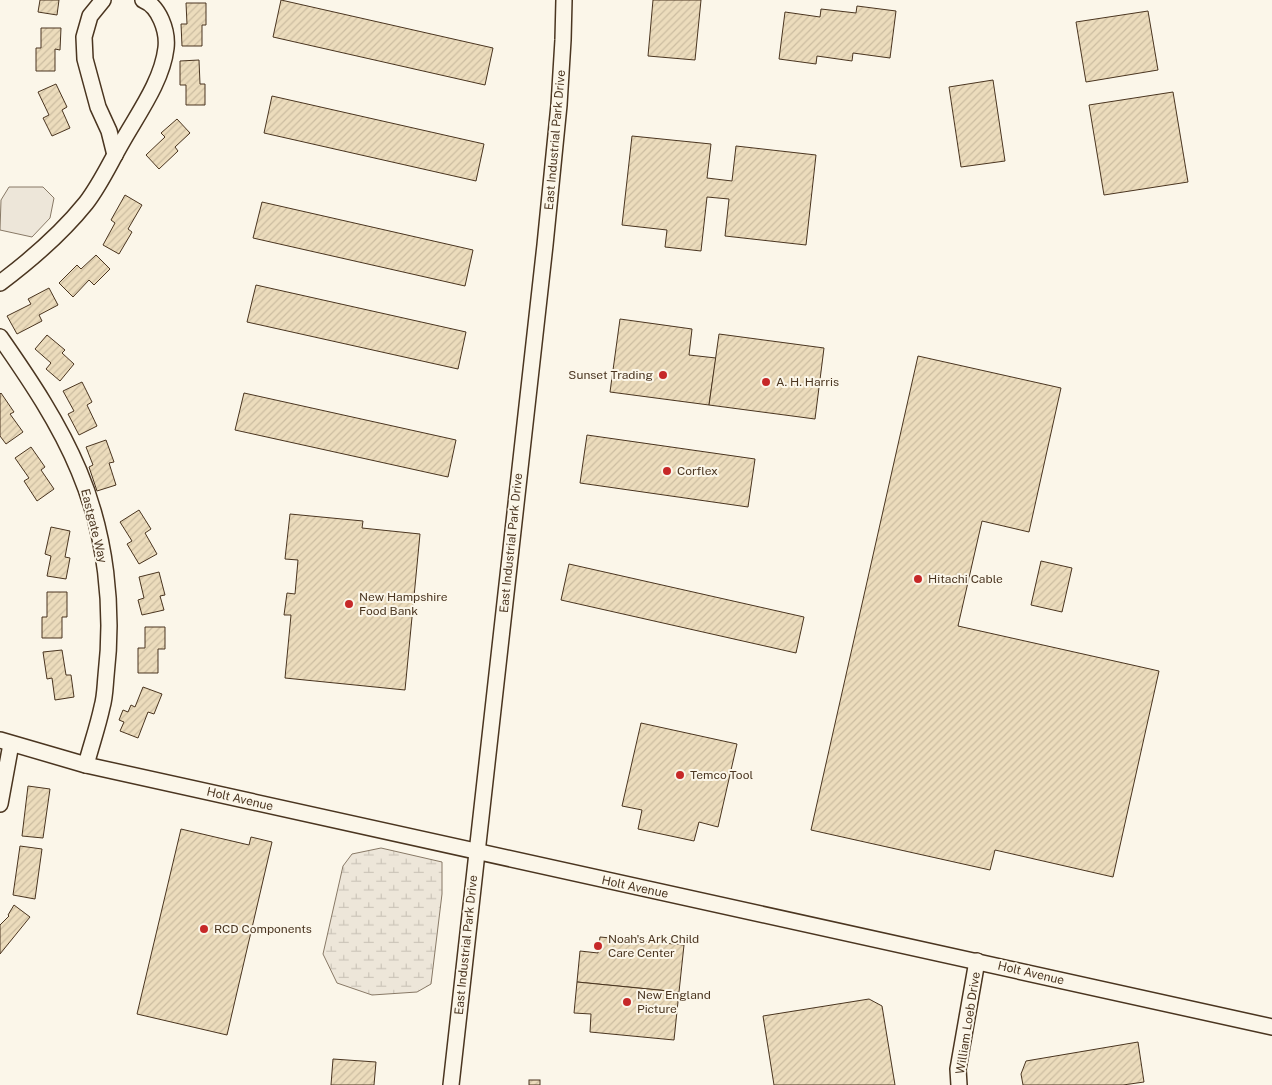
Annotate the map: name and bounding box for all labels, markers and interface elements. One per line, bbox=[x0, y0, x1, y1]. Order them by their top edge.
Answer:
street label: East Industrial Park Drive bbox=[542, 69, 568, 211]
place label: Sunset Trading bbox=[568, 368, 653, 382]
marker: Sunset Trading bbox=[657, 369, 669, 381]
place label: A. H. Harris bbox=[776, 375, 839, 389]
marker: A. H. Harris bbox=[760, 376, 772, 388]
place label: Corflex bbox=[677, 464, 718, 478]
marker: Corflex bbox=[661, 465, 673, 477]
street label: East Industrial Park Drive bbox=[497, 472, 525, 614]
street label: Eastgate Way bbox=[78, 487, 110, 565]
place label: Hitachi Cable bbox=[928, 572, 1003, 586]
marker: Hitachi Cable bbox=[912, 573, 924, 585]
place label: New Hampshire Food Bank bbox=[359, 590, 448, 618]
marker: New Hampshire Food Bank bbox=[343, 598, 355, 610]
place label: Temco Tool bbox=[690, 768, 753, 782]
marker: Temco Tool bbox=[674, 769, 686, 781]
street label: Holt Avenue bbox=[205, 785, 275, 813]
street label: Holt Avenue bbox=[600, 873, 670, 901]
street label: East Industrial Park Drive bbox=[452, 874, 480, 1016]
place label: RCD Components bbox=[214, 922, 312, 936]
marker: RCD Components bbox=[198, 923, 210, 935]
place label: Noah's Ark Child Care Center bbox=[608, 932, 699, 960]
marker: Noah's Ark Child Care Center bbox=[592, 940, 604, 952]
street label: Holt Avenue bbox=[996, 959, 1066, 987]
street label: William Loeb Drive bbox=[953, 971, 983, 1075]
place label: New England Picture bbox=[637, 988, 711, 1016]
marker: New England Picture bbox=[621, 996, 633, 1008]

